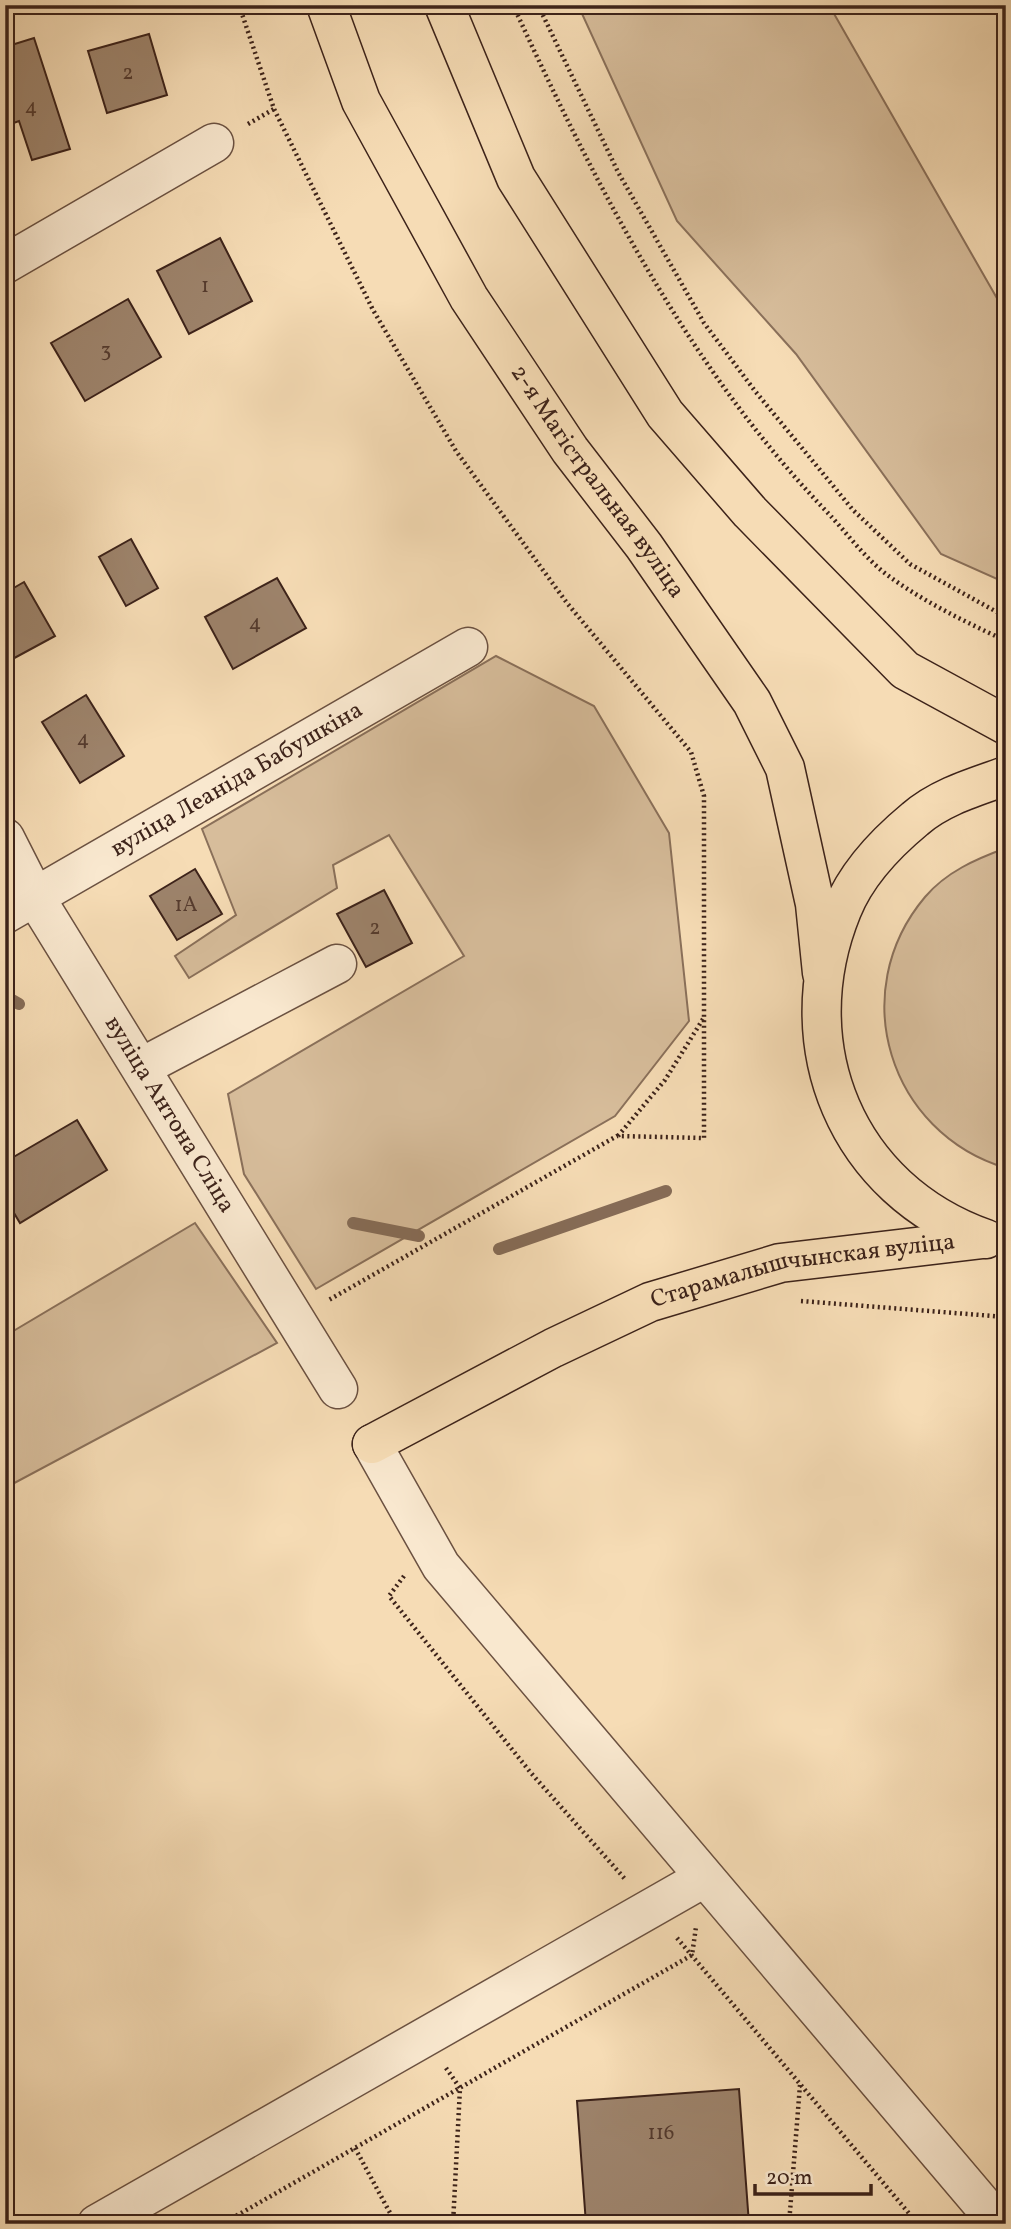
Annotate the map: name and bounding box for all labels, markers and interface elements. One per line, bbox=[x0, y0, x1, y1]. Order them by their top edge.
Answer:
house number: 2 bbox=[122, 59, 134, 88]
house number: 4 bbox=[25, 93, 37, 122]
house number: 1 bbox=[201, 272, 209, 301]
house number: 3 bbox=[101, 336, 111, 365]
street label: 2-я Магістральная вуліца bbox=[501, 359, 692, 605]
house number: 4 bbox=[249, 609, 261, 638]
street label: вуліца Леаніда Бабушкіна bbox=[105, 694, 370, 866]
house number: 4 bbox=[77, 725, 89, 754]
house number: 1А bbox=[175, 891, 198, 920]
house number: 2 bbox=[369, 914, 381, 943]
street label: вуліца Антона Сліца bbox=[95, 1010, 243, 1220]
street label: Старамалышчынская вуліца bbox=[647, 1225, 957, 1318]
house number: 116 bbox=[648, 2119, 674, 2148]
scale bar bbox=[755, 2152, 871, 2196]
text: 20 m bbox=[766, 2164, 812, 2193]

